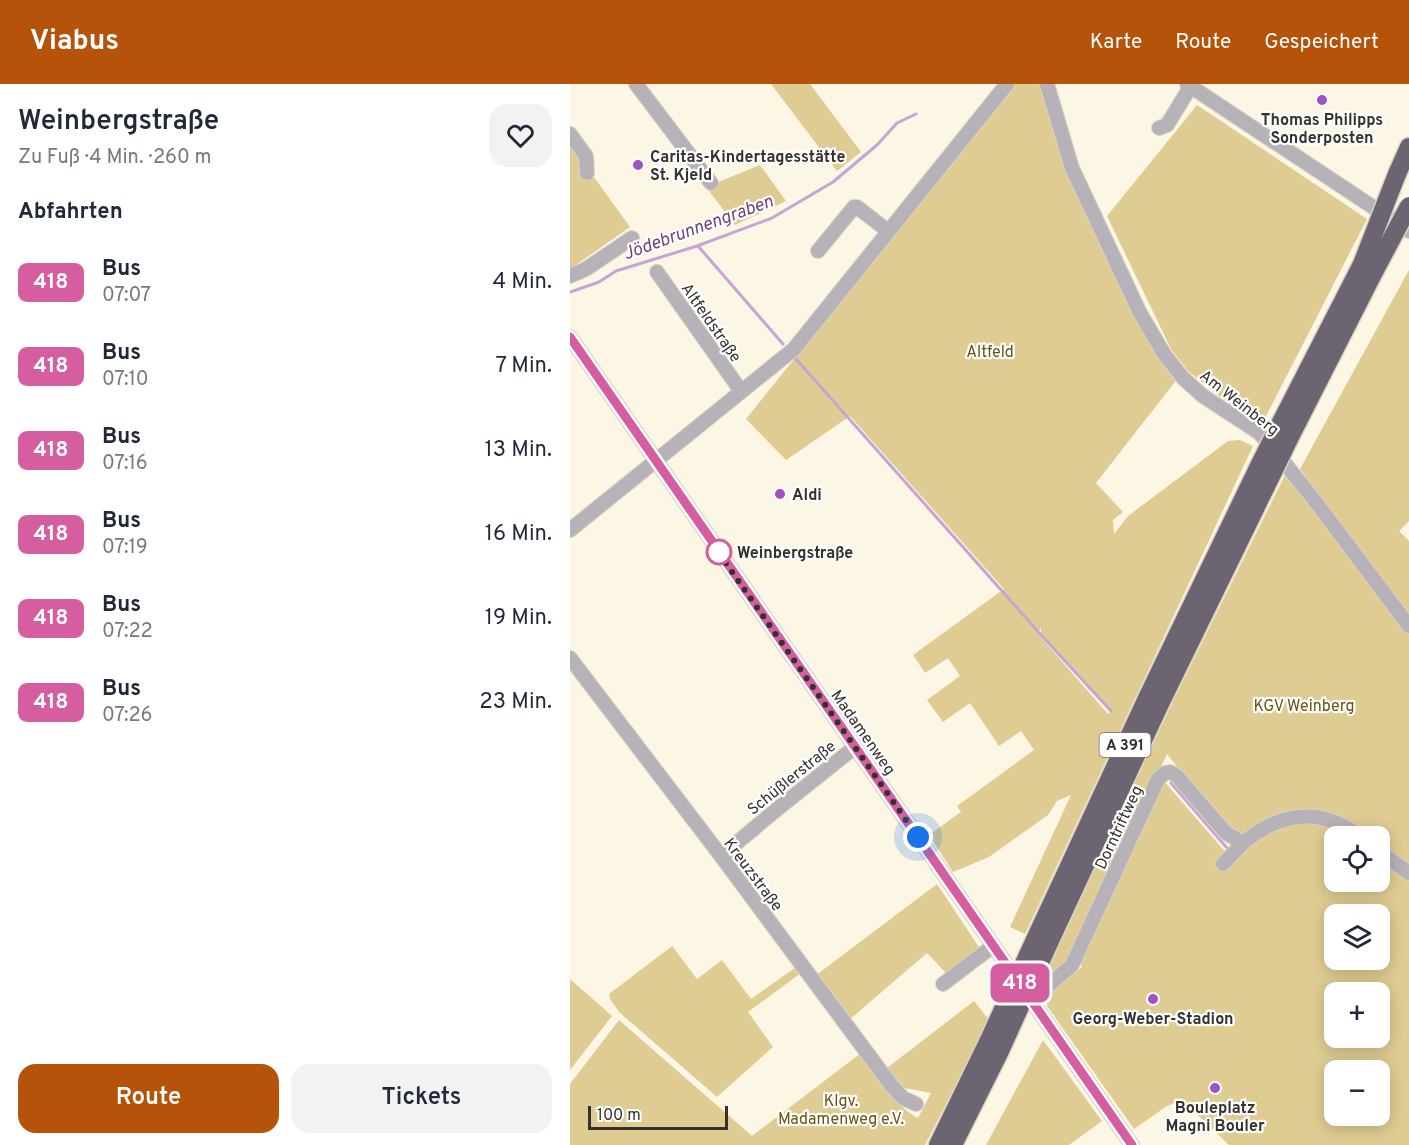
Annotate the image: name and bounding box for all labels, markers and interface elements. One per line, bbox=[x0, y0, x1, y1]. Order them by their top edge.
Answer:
text: Viabus bbox=[30, 24, 119, 60]
text: Karte bbox=[1090, 29, 1142, 56]
text: Route bbox=[1175, 29, 1231, 56]
text: Gespeichert bbox=[1264, 29, 1379, 56]
marker: Thomas Philipps Sonderposten bbox=[1315, 93, 1329, 107]
text: Weinbergstraße bbox=[18, 104, 219, 140]
button: heart bbox=[489, 104, 552, 167]
place label: Thomas Philipps Sonderposten bbox=[1261, 111, 1383, 149]
text: Zu Fuß · 4 Min. · 260 m bbox=[18, 145, 212, 171]
place label: Caritas-Kindertagesstätte St. Kjeld bbox=[650, 148, 845, 186]
marker: Caritas-Kindertagesstätte St. Kjeld bbox=[631, 158, 645, 172]
water label: Jödebrunnengraben bbox=[620, 191, 777, 266]
text: Abfahrten bbox=[18, 199, 123, 226]
text: Bus bbox=[102, 256, 141, 283]
text: 418 bbox=[33, 269, 69, 296]
text: 4 Min. bbox=[492, 269, 552, 296]
street label: Altfeldstraße bbox=[676, 280, 745, 367]
text: 07:07 bbox=[102, 283, 151, 309]
text: Bus bbox=[102, 340, 141, 367]
park label: Altfeld bbox=[966, 343, 1014, 363]
text: 418 bbox=[33, 353, 69, 380]
text: 7 Min. bbox=[495, 353, 552, 380]
street label: Am Weinberg bbox=[1195, 366, 1283, 441]
text: 07:10 bbox=[102, 367, 149, 393]
text: Bus bbox=[102, 424, 141, 451]
text: 418 bbox=[33, 437, 69, 464]
text: 13 Min. bbox=[485, 437, 552, 464]
text: 07:16 bbox=[102, 451, 148, 477]
place label: Aldi bbox=[792, 486, 822, 506]
marker: Aldi bbox=[773, 487, 787, 501]
text: Bus bbox=[102, 508, 141, 535]
text: 418 bbox=[33, 521, 69, 548]
text: 16 Min. bbox=[485, 521, 552, 548]
text: 07:19 bbox=[102, 535, 148, 561]
marker: Weinbergstraße bbox=[706, 539, 732, 565]
place label: Weinbergstraße bbox=[737, 544, 853, 564]
text: Bus bbox=[102, 592, 141, 619]
text: 418 bbox=[33, 605, 69, 632]
text: 19 Min. bbox=[485, 605, 552, 632]
text: 07:22 bbox=[102, 619, 153, 645]
text: Bus bbox=[102, 676, 141, 703]
street label: Madamenweg bbox=[826, 687, 899, 780]
text: 418 bbox=[33, 689, 69, 716]
text: 23 Min. bbox=[479, 689, 552, 716]
park label: KGV Weinberg bbox=[1253, 697, 1355, 717]
text: 07:26 bbox=[102, 703, 153, 729]
road number: A 391 bbox=[1100, 733, 1150, 757]
street label: Schüßlerstraße bbox=[744, 737, 840, 820]
street label: Dorntriftweg bbox=[1092, 783, 1148, 873]
your location bbox=[903, 822, 933, 852]
map controls bbox=[1324, 826, 1390, 1126]
button: locate bbox=[1324, 826, 1390, 892]
street label: Kreuzstraße bbox=[718, 835, 786, 916]
button: layers bbox=[1324, 904, 1390, 970]
line badge: 418 bbox=[986, 964, 1054, 1002]
text: 418 bbox=[1002, 970, 1038, 997]
button: + bbox=[1324, 982, 1390, 1048]
marker: Georg-Weber-Stadion bbox=[1146, 992, 1160, 1006]
place label: Georg-Weber-Stadion bbox=[1072, 1010, 1234, 1030]
button: − bbox=[1324, 1060, 1390, 1126]
button: Route bbox=[18, 1064, 279, 1133]
button: Tickets bbox=[291, 1064, 552, 1133]
marker: Bouleplatz Magni Bouler bbox=[1208, 1081, 1222, 1095]
park label: Klgv. Madamenweg e.V. bbox=[778, 1092, 904, 1130]
place label: Bouleplatz Magni Bouler bbox=[1165, 1099, 1265, 1137]
scale bar bbox=[588, 1103, 728, 1130]
text: 100 m bbox=[597, 1106, 641, 1126]

